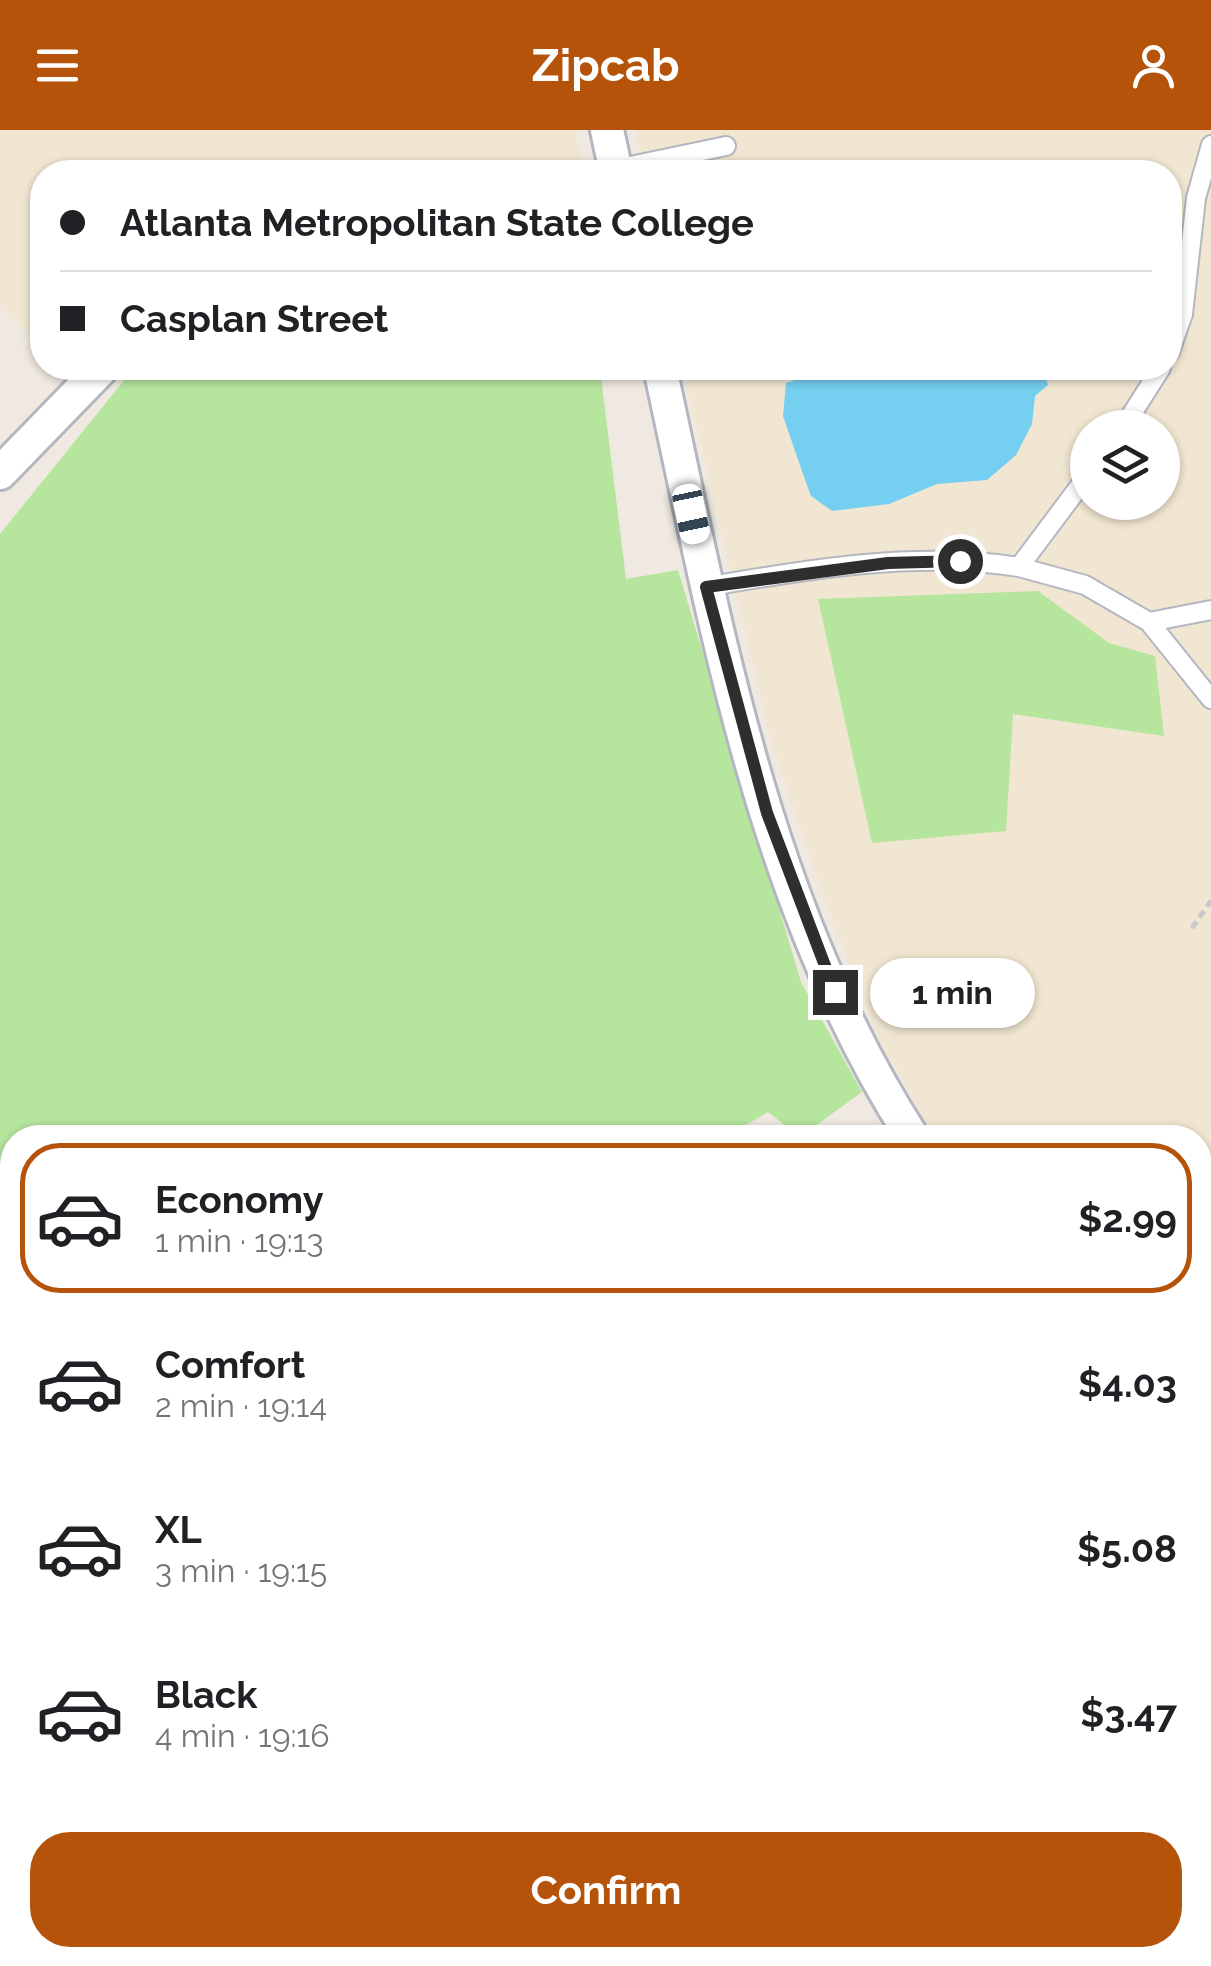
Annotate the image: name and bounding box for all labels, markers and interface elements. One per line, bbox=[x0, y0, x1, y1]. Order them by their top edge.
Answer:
icon: menu bbox=[30, 38, 85, 93]
icon: person bbox=[1126, 38, 1181, 93]
text: Zipcab bbox=[532, 39, 679, 92]
text: Atlanta Metropolitan State College bbox=[120, 200, 754, 245]
text: Casplan Street bbox=[120, 296, 388, 341]
map controls bbox=[1070, 410, 1180, 520]
button: layers bbox=[1070, 410, 1180, 520]
car bbox=[670, 482, 712, 546]
route start bbox=[938, 539, 983, 584]
callout: 1 min bbox=[870, 957, 1035, 1027]
route end bbox=[813, 970, 858, 1015]
text: 1 min bbox=[912, 974, 993, 1011]
icon: car bbox=[35, 1173, 125, 1263]
text: Economy bbox=[155, 1177, 324, 1222]
text: $2.99 bbox=[1078, 1196, 1177, 1241]
text: 1 min · 19:13 bbox=[155, 1222, 324, 1259]
icon: car bbox=[35, 1338, 125, 1428]
text: Comfort bbox=[155, 1342, 305, 1387]
text: $4.03 bbox=[1078, 1361, 1177, 1406]
text: 2 min · 19:14 bbox=[155, 1387, 327, 1424]
icon: car bbox=[35, 1503, 125, 1593]
text: XL bbox=[155, 1507, 202, 1552]
text: $5.08 bbox=[1077, 1526, 1177, 1571]
text: 3 min · 19:15 bbox=[155, 1552, 327, 1589]
icon: car bbox=[35, 1668, 125, 1758]
text: Black bbox=[155, 1672, 257, 1717]
text: $3.47 bbox=[1080, 1691, 1177, 1736]
text: 4 min · 19:16 bbox=[155, 1717, 330, 1754]
button: Confirm bbox=[30, 1832, 1182, 1947]

